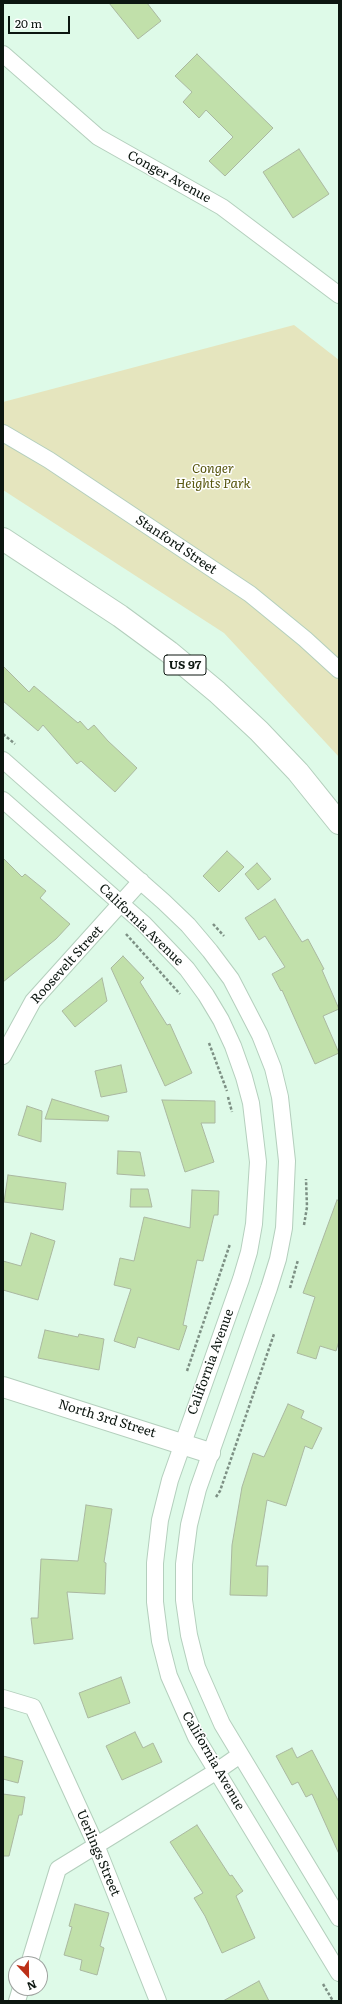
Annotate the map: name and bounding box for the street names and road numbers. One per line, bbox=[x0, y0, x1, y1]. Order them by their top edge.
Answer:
street label: Conger Avenue bbox=[124, 148, 214, 206]
street label: Stanford Street bbox=[133, 512, 219, 578]
road number: US 97 bbox=[164, 655, 206, 675]
street label: California Avenue bbox=[96, 881, 186, 969]
street label: Roosevelt Street bbox=[28, 923, 106, 1007]
street label: California Avenue bbox=[185, 1307, 237, 1417]
street label: North 3rd Street bbox=[56, 1397, 158, 1441]
street label: California Avenue bbox=[178, 1709, 248, 1813]
street label: Uerlings Street bbox=[73, 1807, 123, 1899]

